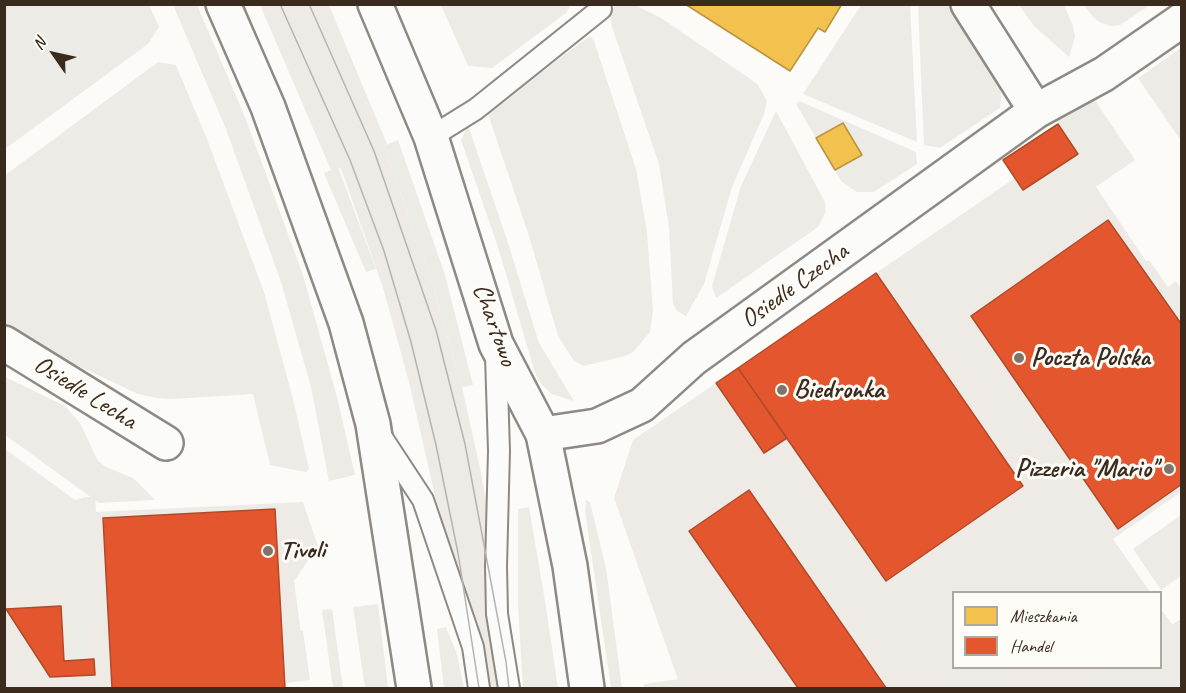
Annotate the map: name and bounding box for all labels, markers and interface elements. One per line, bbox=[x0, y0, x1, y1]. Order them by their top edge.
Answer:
north arrow bbox=[24, 24, 84, 84]
text: N bbox=[28, 34, 50, 54]
street label: Osiedle Czecha bbox=[735, 237, 855, 335]
street label: Chartowo bbox=[465, 280, 523, 370]
place label: Poczta Polska bbox=[1031, 342, 1150, 374]
street label: Osiedle Lecha bbox=[28, 349, 142, 437]
marker: Poczta Polska bbox=[1012, 351, 1026, 365]
place label: Biedronka bbox=[794, 374, 884, 406]
marker: Biedronka bbox=[775, 383, 789, 397]
place label: Pizzeria "Mario" bbox=[1015, 453, 1157, 485]
marker: Pizzeria "Mario" bbox=[1162, 462, 1176, 476]
place label: Tivoli bbox=[280, 535, 325, 567]
marker: Tivoli bbox=[261, 544, 275, 558]
legend bbox=[952, 591, 1162, 669]
text: Mieszkania bbox=[1010, 605, 1077, 627]
text: Handel bbox=[1010, 635, 1052, 657]

